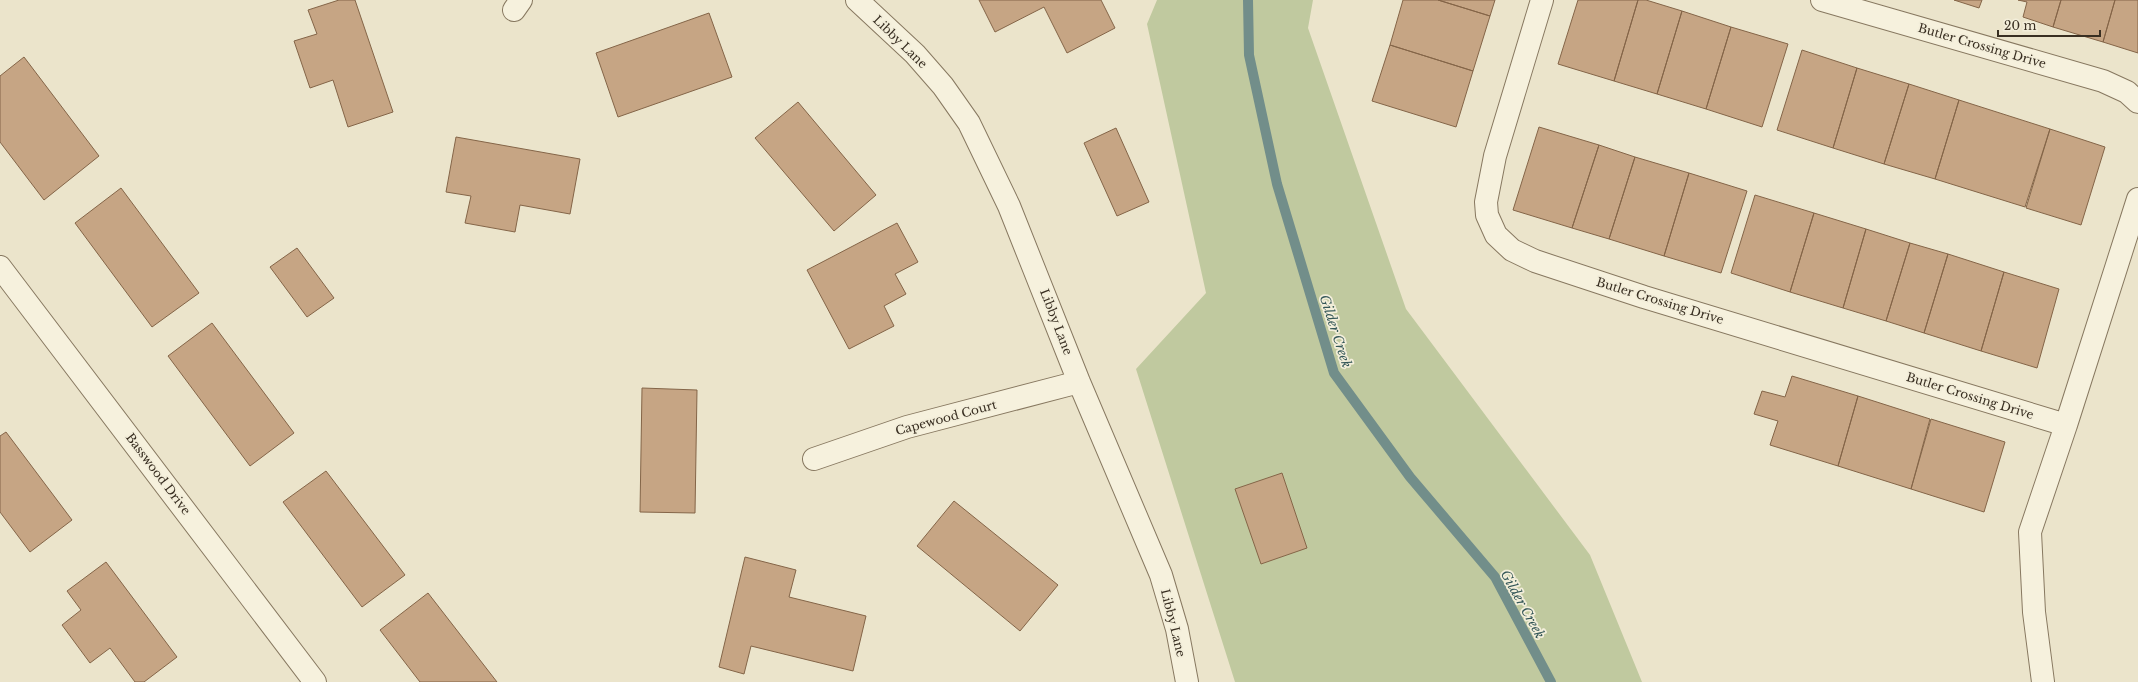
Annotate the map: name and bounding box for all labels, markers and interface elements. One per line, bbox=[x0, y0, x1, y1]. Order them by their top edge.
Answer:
street label: Libby Lane bbox=[870, 12, 931, 71]
scale bar bbox=[1998, 12, 2100, 38]
text: 20 m bbox=[2004, 18, 2036, 33]
street label: Butler Crossing Drive bbox=[1916, 20, 2048, 71]
street label: Butler Crossing Drive bbox=[1595, 274, 1726, 327]
street label: Libby Lane bbox=[1037, 287, 1076, 357]
water label: Gilder Creek bbox=[1316, 292, 1355, 370]
street label: Butler Crossing Drive bbox=[1905, 369, 2036, 422]
street label: Capewood Court bbox=[894, 397, 999, 438]
street label: Basswood Drive bbox=[123, 430, 194, 518]
water label: Gilder Creek bbox=[1497, 567, 1549, 642]
street label: Libby Lane bbox=[1158, 587, 1189, 659]

